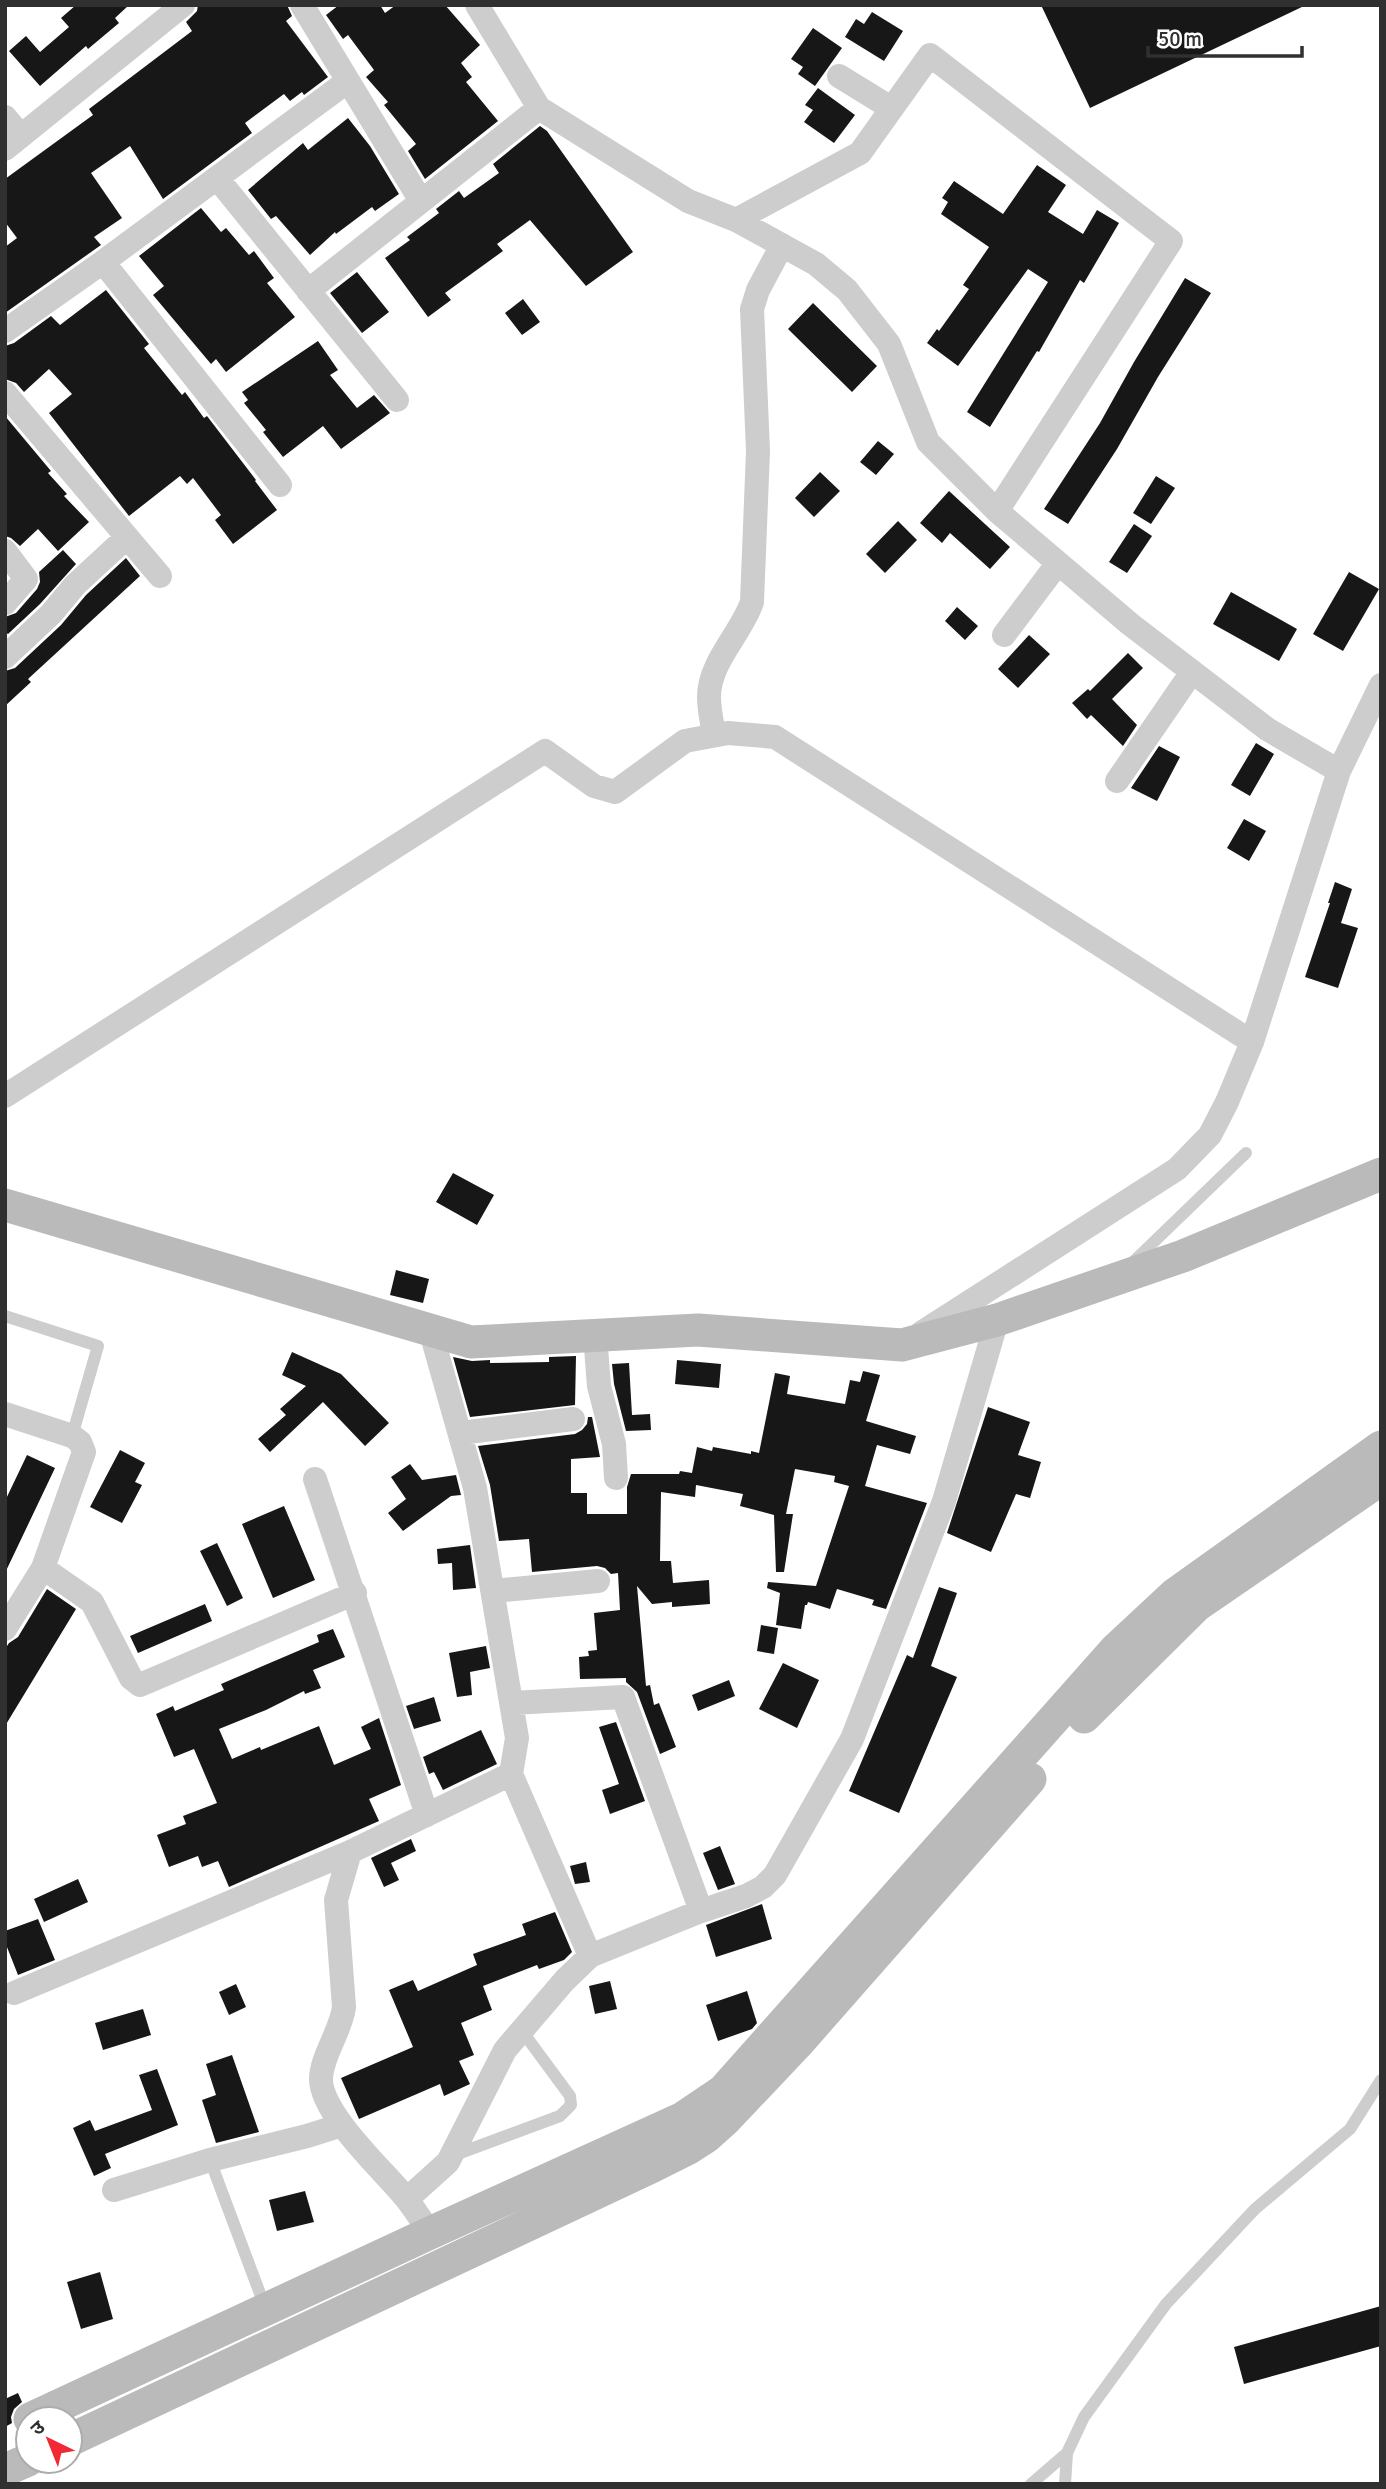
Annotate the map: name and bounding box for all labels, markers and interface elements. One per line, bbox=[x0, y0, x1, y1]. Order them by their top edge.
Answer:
scale bar bbox=[1148, 14, 1302, 58]
text: 50 m bbox=[1158, 26, 1202, 52]
north arrow bbox=[14, 2405, 84, 2475]
text: उ bbox=[26, 2415, 51, 2441]

